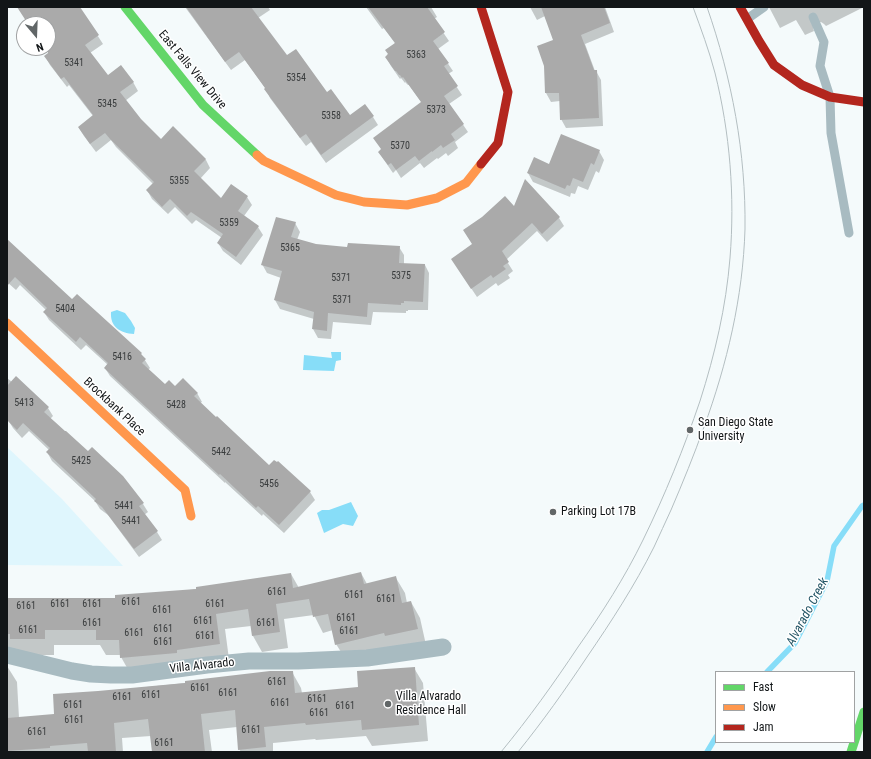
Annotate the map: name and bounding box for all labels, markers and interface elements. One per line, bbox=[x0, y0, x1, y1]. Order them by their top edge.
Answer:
north arrow bbox=[16, 16, 56, 56]
street label: East Falls View Drive bbox=[155, 28, 229, 112]
text: N bbox=[34, 40, 45, 54]
house number: 5363 bbox=[406, 49, 426, 61]
house number: 5341 bbox=[64, 57, 84, 69]
house number: 5354 bbox=[286, 72, 306, 84]
house number: 5345 bbox=[97, 98, 117, 110]
house number: 5373 bbox=[426, 104, 446, 116]
house number: 5358 bbox=[321, 110, 341, 122]
house number: 5370 bbox=[390, 140, 410, 152]
house number: 5355 bbox=[169, 175, 189, 187]
house number: 5359 bbox=[219, 217, 239, 229]
house number: 5365 bbox=[280, 242, 300, 254]
house number: 5375 bbox=[391, 270, 411, 282]
house number: 5371 bbox=[331, 272, 351, 284]
house number: 5371 bbox=[332, 294, 352, 306]
house number: 5404 bbox=[55, 303, 75, 315]
house number: 5416 bbox=[112, 351, 132, 363]
street label: Brockbank Place bbox=[80, 375, 148, 439]
house number: 5413 bbox=[14, 397, 34, 409]
house number: 5428 bbox=[166, 399, 186, 411]
place label: San Diego State University bbox=[698, 416, 773, 444]
marker: San Diego State University bbox=[685, 425, 695, 435]
house number: 5442 bbox=[211, 446, 231, 458]
house number: 5425 bbox=[71, 455, 91, 467]
house number: 5456 bbox=[259, 478, 279, 490]
house number: 5441 bbox=[114, 500, 134, 512]
place label: Parking Lot 17B bbox=[561, 505, 636, 519]
marker: Parking Lot 17B bbox=[548, 507, 558, 517]
house number: 5441 bbox=[121, 515, 141, 527]
water label: Alvarado Creek bbox=[783, 575, 833, 649]
house number: 6161 bbox=[267, 586, 287, 598]
house number: 6161 bbox=[344, 589, 364, 601]
house number: 6161 bbox=[376, 593, 396, 605]
house number: 6161 bbox=[121, 596, 141, 608]
house number: 6161 bbox=[50, 598, 70, 610]
house number: 6161 bbox=[82, 598, 102, 610]
house number: 6161 bbox=[205, 598, 225, 610]
house number: 6161 bbox=[16, 600, 36, 612]
house number: 6161 bbox=[152, 604, 172, 616]
house number: 6161 bbox=[336, 612, 356, 624]
house number: 6161 bbox=[193, 615, 213, 627]
house number: 6161 bbox=[82, 617, 102, 629]
house number: 6161 bbox=[256, 617, 276, 629]
house number: 6161 bbox=[153, 623, 173, 635]
house number: 6161 bbox=[18, 624, 38, 636]
house number: 6161 bbox=[339, 625, 359, 637]
house number: 6161 bbox=[124, 627, 144, 639]
house number: 6161 bbox=[195, 630, 215, 642]
house number: 6161 bbox=[153, 636, 173, 648]
street label: Villa Alvarado bbox=[169, 655, 235, 677]
legend bbox=[715, 671, 855, 743]
house number: 6161 bbox=[267, 676, 287, 688]
text: Fast bbox=[753, 680, 773, 694]
house number: 6161 bbox=[190, 682, 210, 694]
house number: 6161 bbox=[218, 687, 238, 699]
house number: 6161 bbox=[141, 689, 161, 701]
place label: Villa Alvarado Residence Hall bbox=[396, 690, 466, 718]
house number: 6161 bbox=[112, 691, 132, 703]
house number: 6161 bbox=[307, 693, 327, 705]
house number: 6161 bbox=[270, 697, 290, 709]
house number: 6161 bbox=[63, 699, 83, 711]
marker: Villa Alvarado Residence Hall bbox=[383, 699, 393, 709]
house number: 6161 bbox=[335, 700, 355, 712]
text: Slow bbox=[753, 700, 776, 714]
house number: 6161 bbox=[309, 707, 329, 719]
house number: 6161 bbox=[64, 714, 84, 726]
text: Jam bbox=[753, 720, 774, 734]
house number: 6161 bbox=[241, 724, 261, 736]
house number: 6161 bbox=[27, 726, 47, 738]
house number: 6161 bbox=[154, 737, 174, 749]

